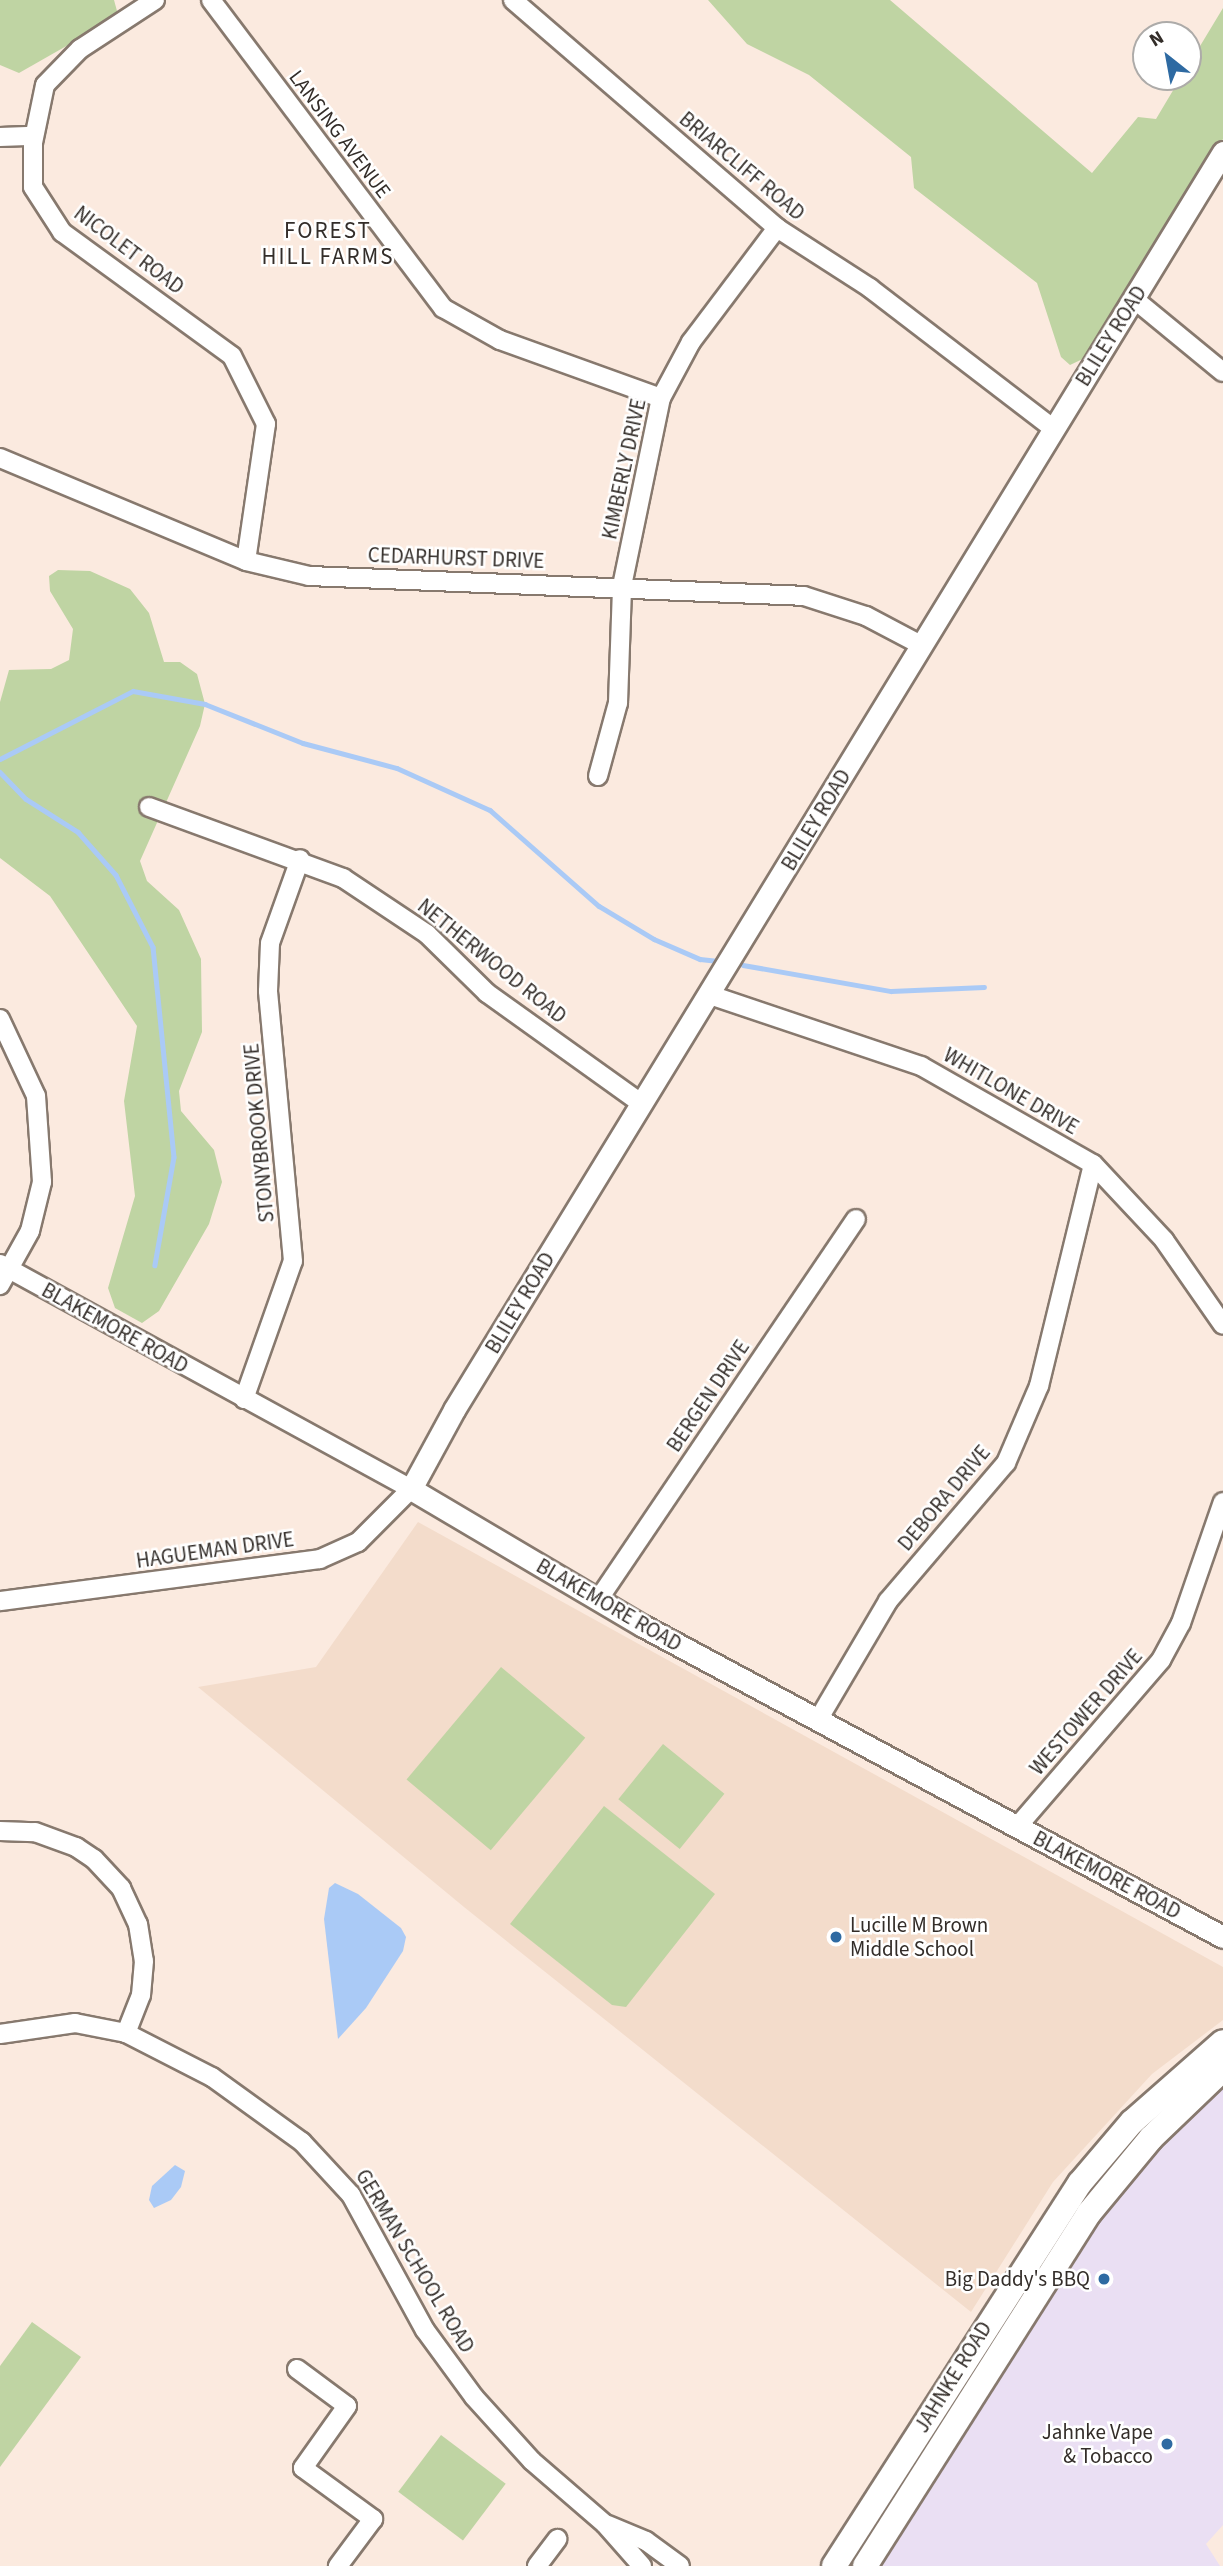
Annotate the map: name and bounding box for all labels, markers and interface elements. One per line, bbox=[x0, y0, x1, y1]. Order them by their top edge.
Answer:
north arrow bbox=[1132, 21, 1202, 91]
text: N bbox=[1145, 24, 1169, 54]
street label: LANSING AVENUE bbox=[284, 65, 396, 203]
street label: BRIARCLIFF ROAD bbox=[674, 106, 810, 226]
street label: NICOLET ROAD bbox=[69, 200, 189, 300]
district label: FOREST HILL FARMS bbox=[263, 217, 393, 271]
street label: BLILEY ROAD bbox=[1070, 281, 1152, 391]
street label: KIMBERLY DRIVE bbox=[597, 396, 651, 542]
street label: CEDARHURST DRIVE bbox=[367, 542, 545, 574]
street label: BLILEY ROAD bbox=[776, 765, 856, 875]
street label: NETHERWOOD ROAD bbox=[413, 893, 571, 1029]
street label: STONYBROOK DRIVE bbox=[239, 1042, 279, 1224]
street label: WHITLONE DRIVE bbox=[939, 1042, 1083, 1140]
street label: BLILEY ROAD bbox=[480, 1248, 560, 1358]
street label: BLAKEMORE ROAD bbox=[37, 1277, 193, 1379]
street label: BERGEN DRIVE bbox=[661, 1335, 755, 1457]
street label: DEBORA DRIVE bbox=[893, 1440, 995, 1556]
street label: HAGUEMAN DRIVE bbox=[134, 1526, 296, 1574]
street label: BLAKEMORE ROAD bbox=[532, 1553, 686, 1657]
street label: WESTOWER DRIVE bbox=[1024, 1644, 1148, 1780]
street label: BLAKEMORE ROAD bbox=[1029, 1825, 1185, 1925]
place label: Lucille M Brown Middle School bbox=[850, 1912, 988, 1962]
marker: Lucille M Brown Middle School bbox=[828, 1929, 844, 1945]
street label: GERMAN SCHOOL ROAD bbox=[350, 2165, 480, 2357]
place label: Big Daddy's BBQ bbox=[945, 2266, 1090, 2292]
marker: Big Daddy's BBQ bbox=[1096, 2271, 1112, 2287]
street label: JAHNKE ROAD bbox=[909, 2317, 997, 2437]
place label: Jahnke Vape & Tobacco bbox=[1042, 2419, 1153, 2469]
marker: Jahnke Vape & Tobacco bbox=[1159, 2436, 1175, 2452]

